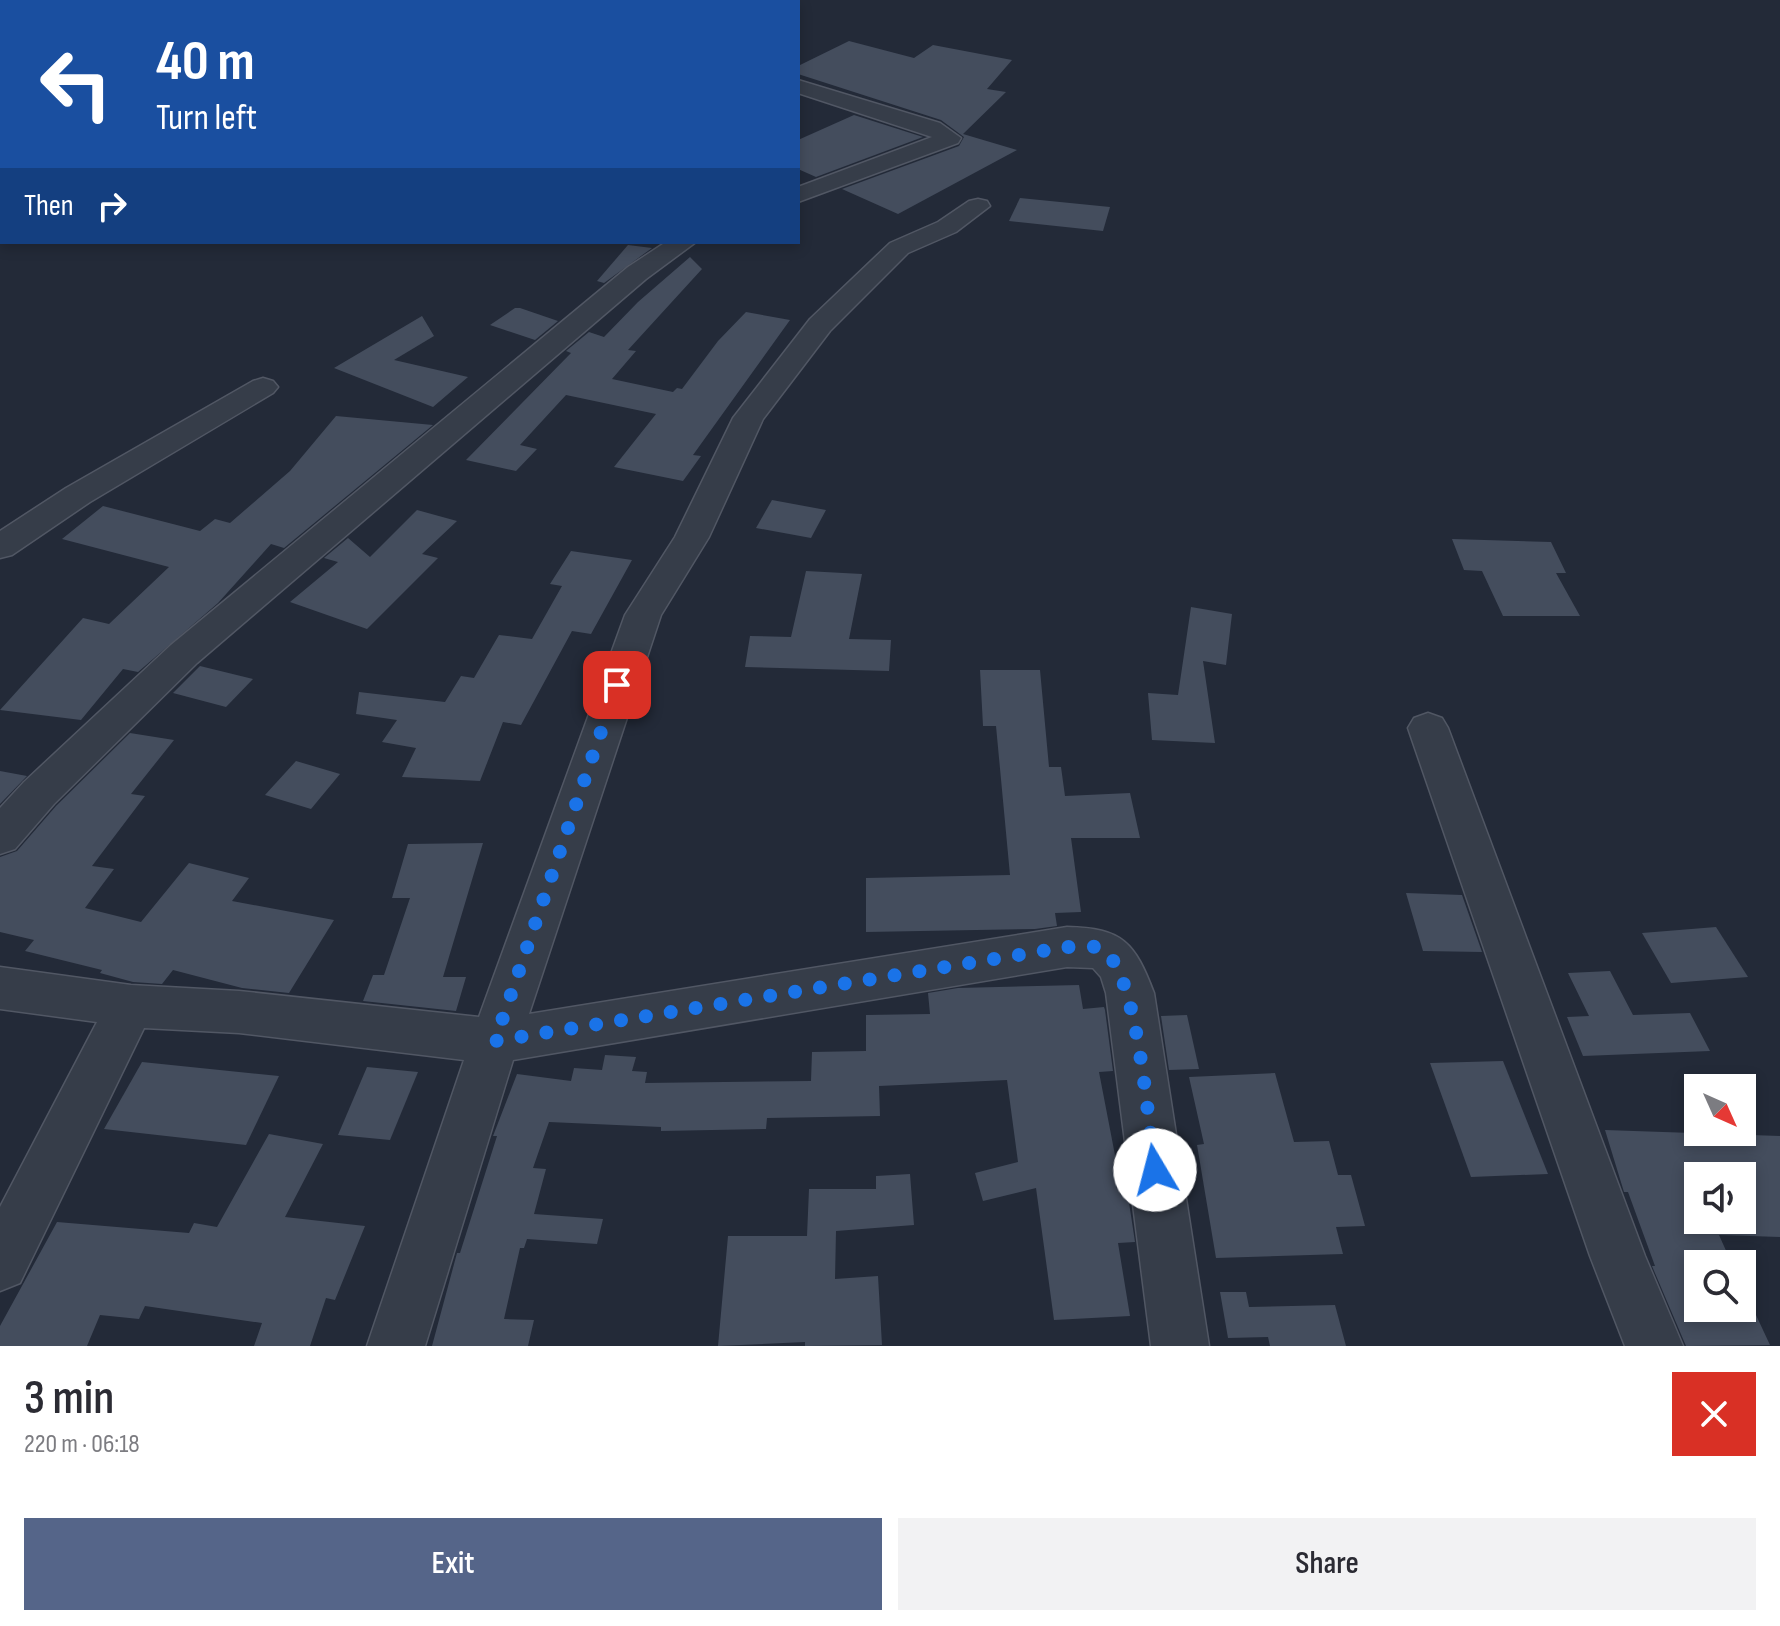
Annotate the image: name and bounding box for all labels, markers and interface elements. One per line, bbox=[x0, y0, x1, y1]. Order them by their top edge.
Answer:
text: 40 m bbox=[156, 29, 255, 96]
icon: left bbox=[24, 32, 128, 136]
text: Turn left bbox=[156, 97, 257, 140]
icon: right bbox=[90, 184, 134, 228]
text: Then bbox=[24, 188, 74, 224]
pin bbox=[583, 651, 651, 719]
icon: arrive bbox=[595, 663, 639, 707]
north arrow bbox=[1684, 1074, 1756, 1146]
map controls bbox=[1684, 1074, 1756, 1322]
position arrow bbox=[1113, 1128, 1197, 1212]
button: sound bbox=[1684, 1162, 1756, 1234]
button: search bbox=[1684, 1250, 1756, 1322]
text: 3 min bbox=[24, 1370, 114, 1427]
button: close bbox=[1672, 1372, 1756, 1456]
text: 220 m · 06:18 bbox=[24, 1429, 140, 1460]
button: Exit bbox=[24, 1518, 882, 1610]
button: Share bbox=[898, 1518, 1756, 1610]

